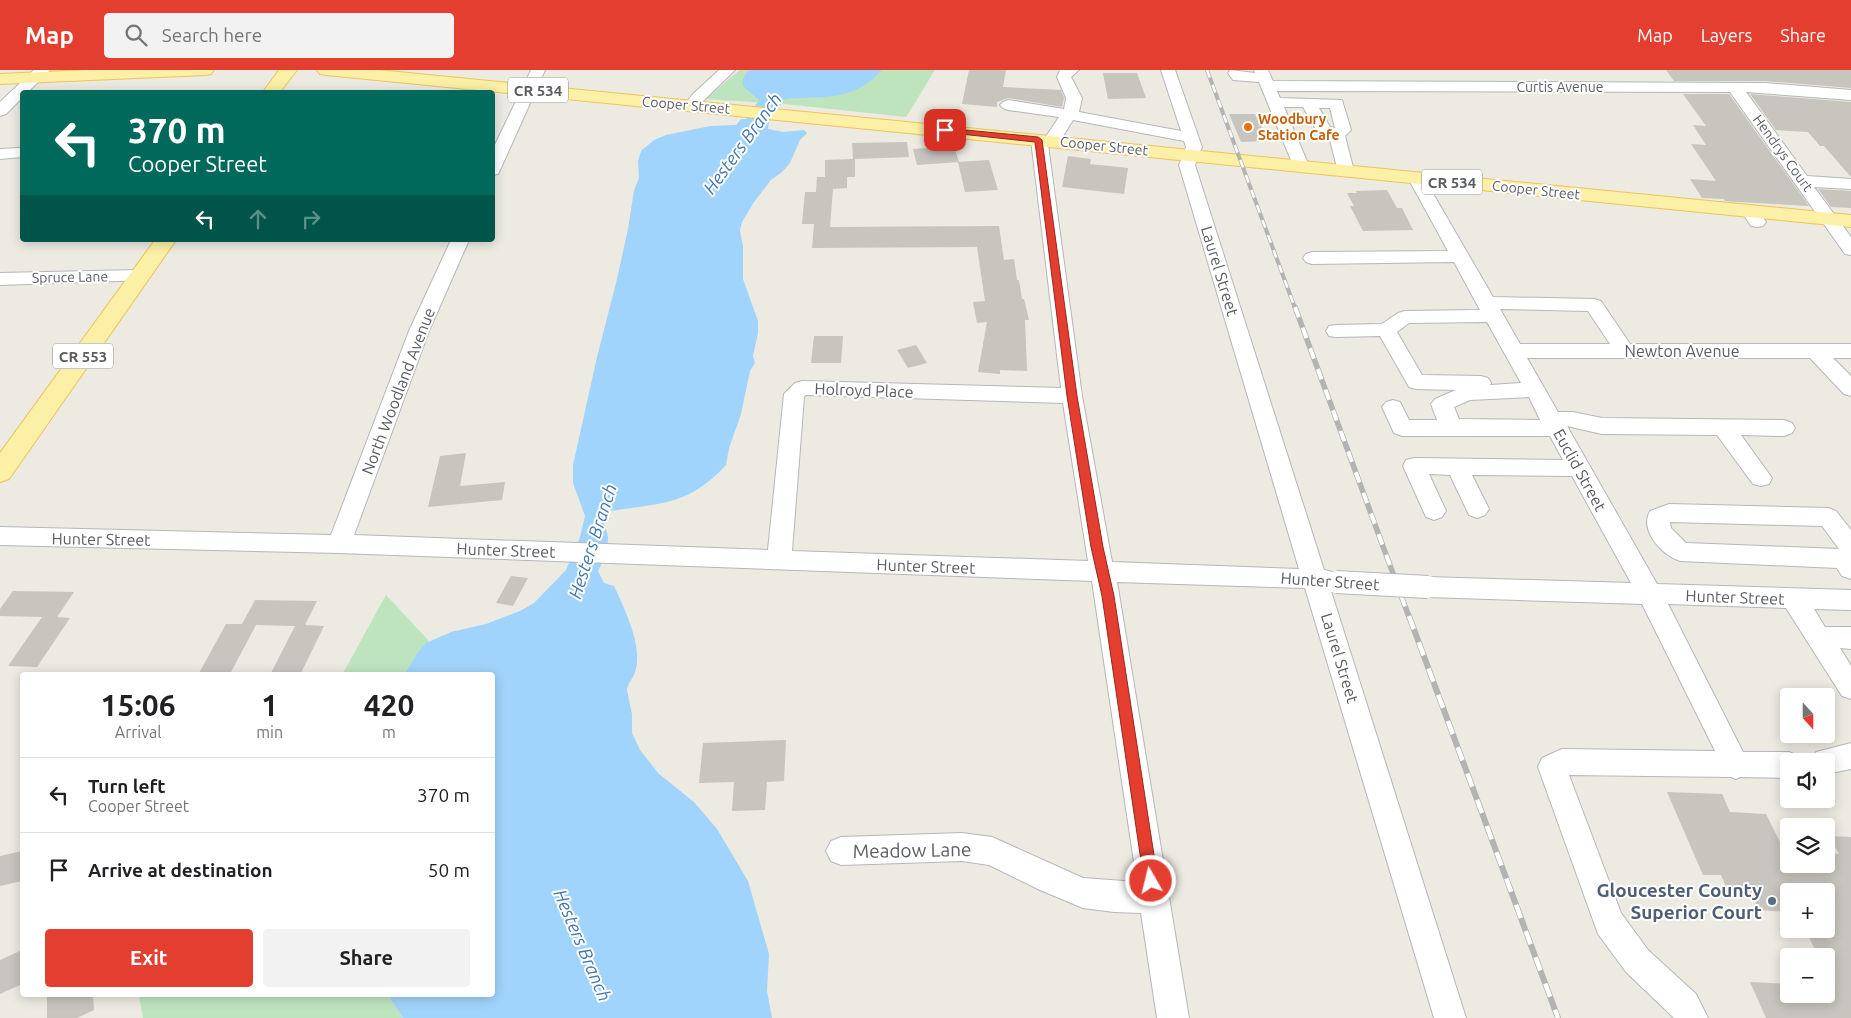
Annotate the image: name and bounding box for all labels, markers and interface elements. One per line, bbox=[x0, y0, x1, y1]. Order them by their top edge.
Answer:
search box bbox=[104, 13, 454, 58]
icon: search bbox=[122, 21, 150, 49]
text: Map bbox=[25, 22, 74, 49]
text: Search here bbox=[162, 24, 262, 46]
text: Map bbox=[1637, 25, 1673, 45]
text: Layers bbox=[1701, 25, 1752, 45]
text: Share bbox=[1780, 25, 1826, 45]
road number: CR 534 bbox=[508, 78, 568, 102]
street label: Curtis Avenue bbox=[1516, 79, 1604, 95]
water label: Hesters Branch bbox=[699, 89, 785, 197]
street label: Cooper Street bbox=[641, 93, 731, 117]
pin bbox=[924, 109, 966, 151]
icon: left bbox=[45, 110, 110, 175]
text: 370 m bbox=[128, 110, 226, 150]
place label: Woodbury Station Cafe bbox=[1258, 111, 1340, 143]
street label: Hendrys Court bbox=[1750, 112, 1816, 195]
icon: arrive bbox=[931, 116, 959, 144]
marker: Woodbury Station Cafe bbox=[1242, 121, 1254, 133]
street label: Cooper Street bbox=[1059, 133, 1149, 159]
text: Cooper Street bbox=[128, 151, 267, 176]
road number: CR 534 bbox=[1422, 170, 1482, 194]
street label: Cooper Street bbox=[1491, 177, 1581, 203]
icon: left bbox=[191, 205, 219, 233]
icon: ahead bbox=[244, 205, 272, 233]
icon: right bbox=[297, 205, 325, 233]
street label: Laurel Street bbox=[1198, 224, 1242, 319]
street label: Spruce Lane bbox=[32, 268, 108, 286]
street label: North Woodland Avenue bbox=[358, 305, 438, 477]
street label: Newton Avenue bbox=[1625, 342, 1740, 360]
road number: CR 553 bbox=[53, 344, 113, 368]
street label: Holroyd Place bbox=[814, 379, 914, 401]
street label: Euclid Street bbox=[1550, 426, 1610, 515]
water label: Hesters Branch bbox=[564, 481, 620, 601]
street label: Hunter Street bbox=[51, 529, 151, 549]
street label: Hunter Street bbox=[456, 539, 556, 561]
street label: Hunter Street bbox=[876, 555, 976, 577]
street label: Hunter Street bbox=[1280, 569, 1381, 593]
street label: Hunter Street bbox=[1685, 586, 1785, 608]
street label: Laurel Street bbox=[1318, 611, 1362, 706]
text: 15:06 bbox=[101, 688, 176, 722]
text: 1 bbox=[261, 688, 278, 722]
text: 420 bbox=[364, 688, 414, 722]
north arrow bbox=[1780, 688, 1835, 742]
map controls bbox=[1780, 688, 1835, 1003]
text: Arrival bbox=[115, 723, 161, 741]
text: min bbox=[256, 723, 283, 741]
text: m bbox=[382, 723, 396, 741]
button: sound bbox=[1780, 753, 1835, 808]
text: Turn left bbox=[88, 775, 166, 797]
icon: left bbox=[45, 781, 73, 809]
text: 370 m bbox=[417, 784, 470, 806]
text: Cooper Street bbox=[88, 797, 189, 815]
button: layers bbox=[1780, 818, 1835, 873]
street label: Meadow Lane bbox=[852, 838, 972, 862]
position arrow bbox=[1124, 854, 1176, 906]
icon: arrive bbox=[45, 856, 73, 884]
text: Arrive at destination bbox=[88, 859, 273, 881]
text: 50 m bbox=[428, 859, 470, 881]
place label: Gloucester County Superior Court bbox=[1596, 879, 1762, 923]
button: + bbox=[1780, 883, 1835, 938]
water label: Hesters Branch bbox=[550, 886, 616, 1004]
marker: Gloucester County Superior Court bbox=[1766, 895, 1778, 907]
button: Exit bbox=[45, 929, 253, 987]
button: Share bbox=[263, 929, 470, 987]
button: − bbox=[1780, 948, 1835, 1003]

